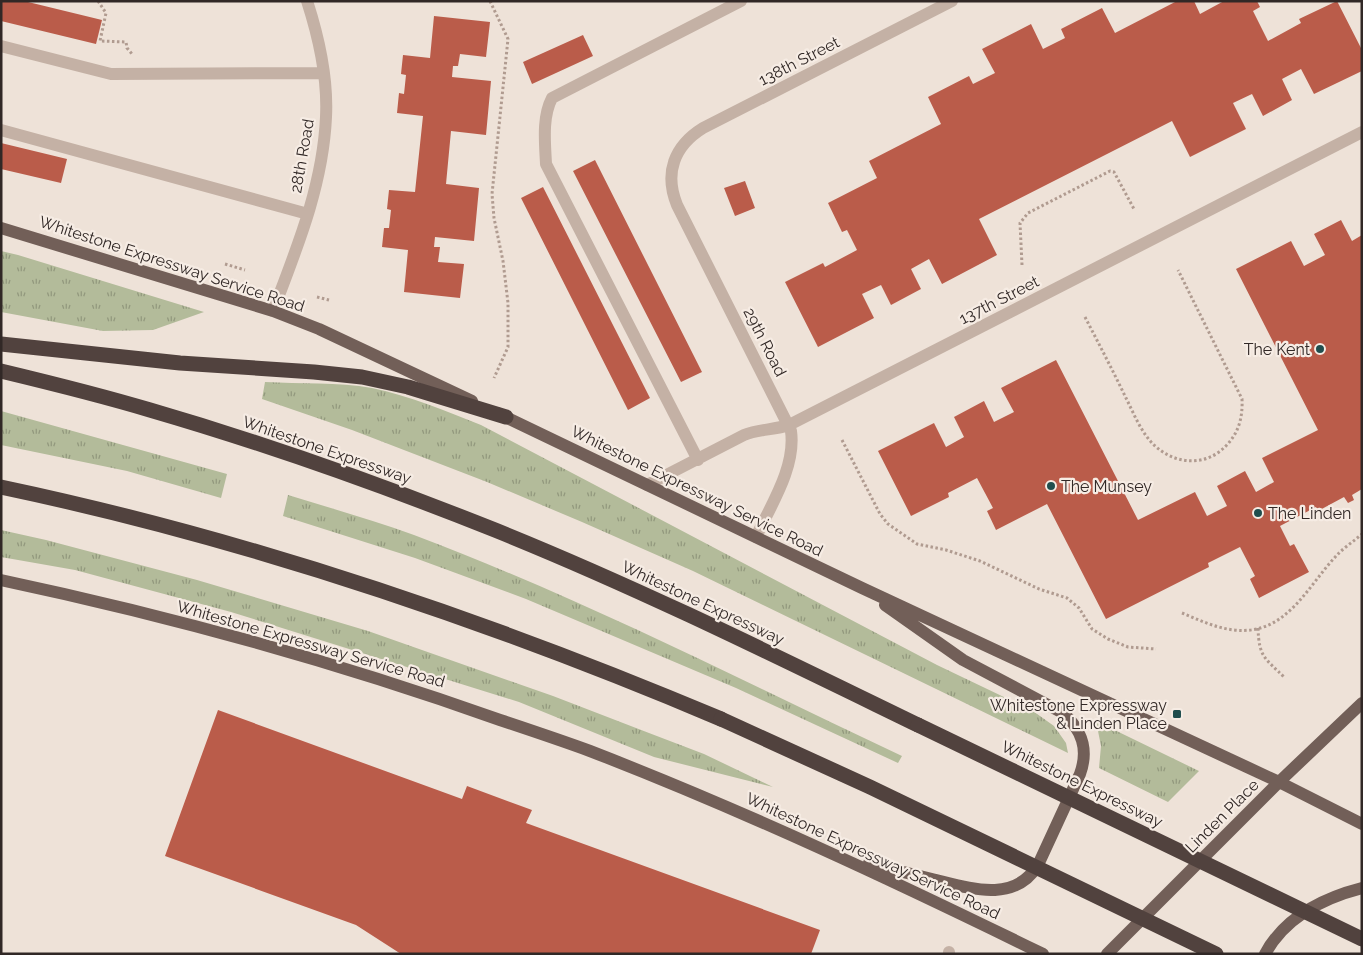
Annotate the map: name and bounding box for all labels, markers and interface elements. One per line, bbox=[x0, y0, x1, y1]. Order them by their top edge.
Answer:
street label: 138th Street bbox=[755, 32, 843, 89]
street label: 28th Road bbox=[286, 117, 318, 195]
street label: Whitestone Expressway Service Road bbox=[37, 212, 307, 316]
street label: 137th Street bbox=[956, 271, 1043, 328]
street label: 29th Road bbox=[740, 304, 790, 380]
place label: The Kent bbox=[1244, 340, 1311, 359]
marker: The Kent bbox=[1314, 343, 1326, 355]
street label: Whitestone Expressway bbox=[240, 412, 414, 488]
street label: Whitestone Expressway Service Road bbox=[568, 422, 826, 560]
place label: The Munsey bbox=[1061, 477, 1152, 496]
marker: The Munsey bbox=[1045, 480, 1057, 492]
place label: The Linden bbox=[1268, 504, 1351, 523]
marker: The Linden bbox=[1252, 507, 1264, 519]
street label: Whitestone Expressway bbox=[619, 557, 788, 649]
street label: Whitestone Expressway Service Road bbox=[175, 597, 447, 691]
place label: Whitestone Expressway & Linden Place bbox=[990, 696, 1167, 733]
marker: Whitestone Expressway & Linden Place bbox=[1171, 708, 1183, 720]
street label: Whitestone Expressway bbox=[998, 737, 1166, 831]
street label: Linden Place bbox=[1181, 775, 1263, 857]
street label: Whitestone Expressway Service Road bbox=[743, 789, 1003, 923]

